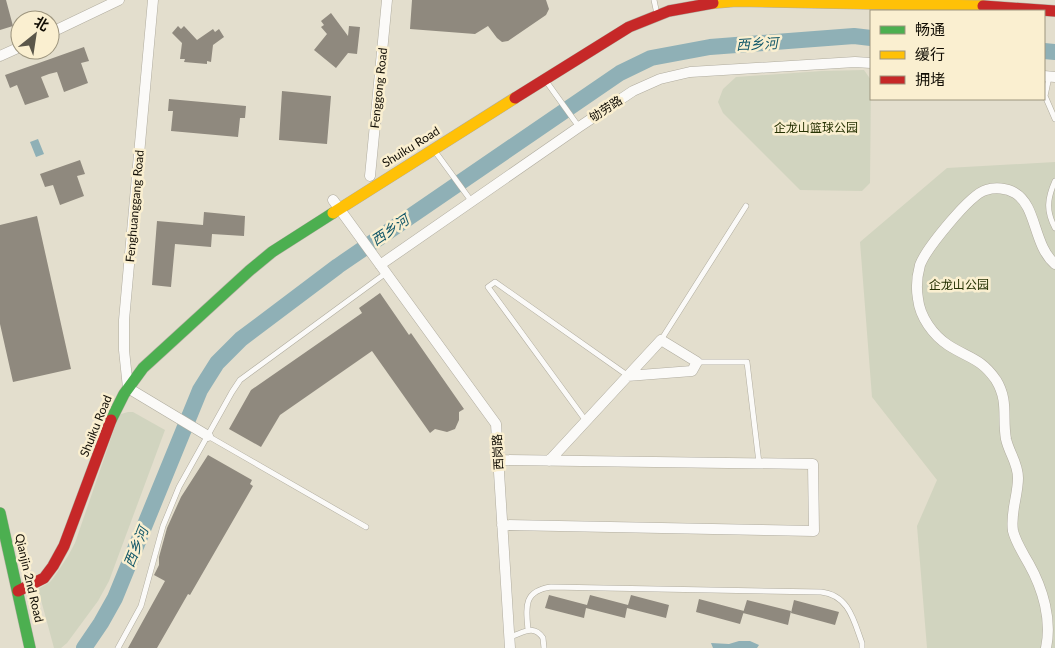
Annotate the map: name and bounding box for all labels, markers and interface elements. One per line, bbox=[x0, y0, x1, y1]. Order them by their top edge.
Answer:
north arrow bbox=[10, 10, 60, 60]
legend bbox=[870, 10, 1045, 100]
text: 北 bbox=[31, 12, 52, 34]
text: 畅通 bbox=[915, 20, 945, 38]
water label: 西乡河 bbox=[736, 34, 781, 53]
text: 缓行 bbox=[915, 45, 945, 63]
street label: Fenggong Road bbox=[367, 47, 390, 129]
text: 拥堵 bbox=[915, 70, 945, 88]
street label: 劬劳路 bbox=[587, 92, 625, 125]
park label: 企龙山篮球公园 bbox=[774, 120, 858, 135]
street label: Shuiku Road bbox=[379, 123, 442, 170]
street label: Fenghuanggang Road bbox=[122, 149, 147, 263]
water label: 西乡河 bbox=[368, 209, 414, 248]
park label: 企龙山公园 bbox=[929, 277, 989, 292]
street label: Shuiku Road bbox=[76, 393, 115, 459]
street label: 西岗路 bbox=[489, 434, 506, 470]
water label: 西乡河 bbox=[120, 521, 152, 569]
street label: Qianjin 2nd Road bbox=[12, 532, 47, 624]

